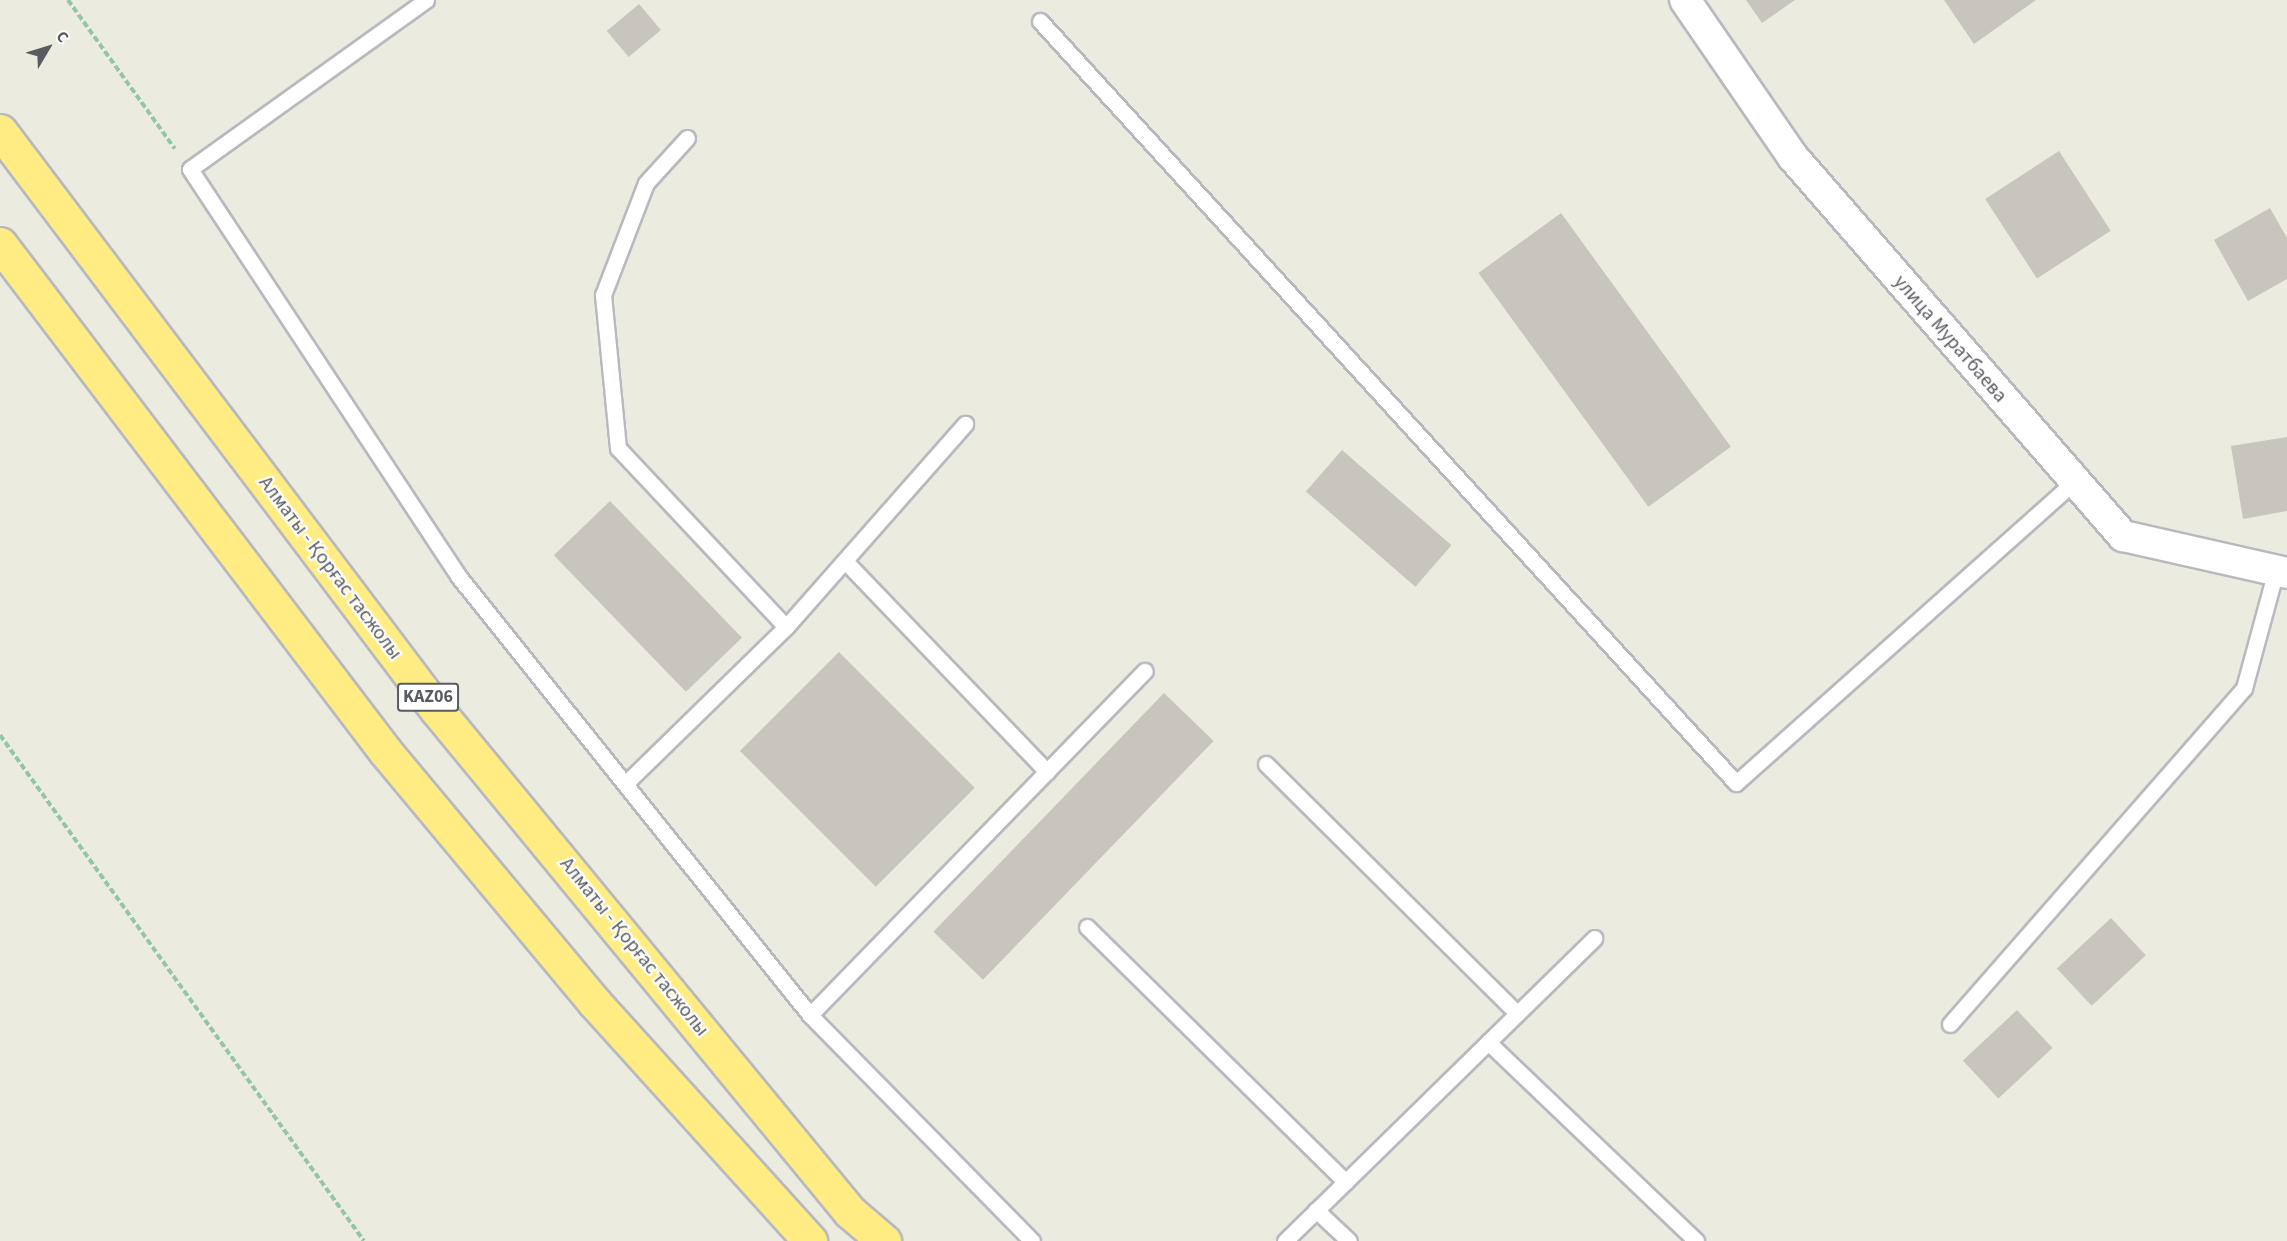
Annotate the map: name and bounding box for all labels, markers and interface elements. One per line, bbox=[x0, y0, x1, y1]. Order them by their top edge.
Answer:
north arrow bbox=[18, 18, 78, 78]
text: С bbox=[51, 26, 74, 47]
street label: улица Муратбаева bbox=[1888, 270, 2012, 408]
street label: Алматы - Қорғас тасжолы bbox=[253, 472, 407, 664]
road number: KAZ06 bbox=[396, 682, 460, 712]
street label: Алматы - Қорғас тасжолы bbox=[554, 853, 714, 1041]

